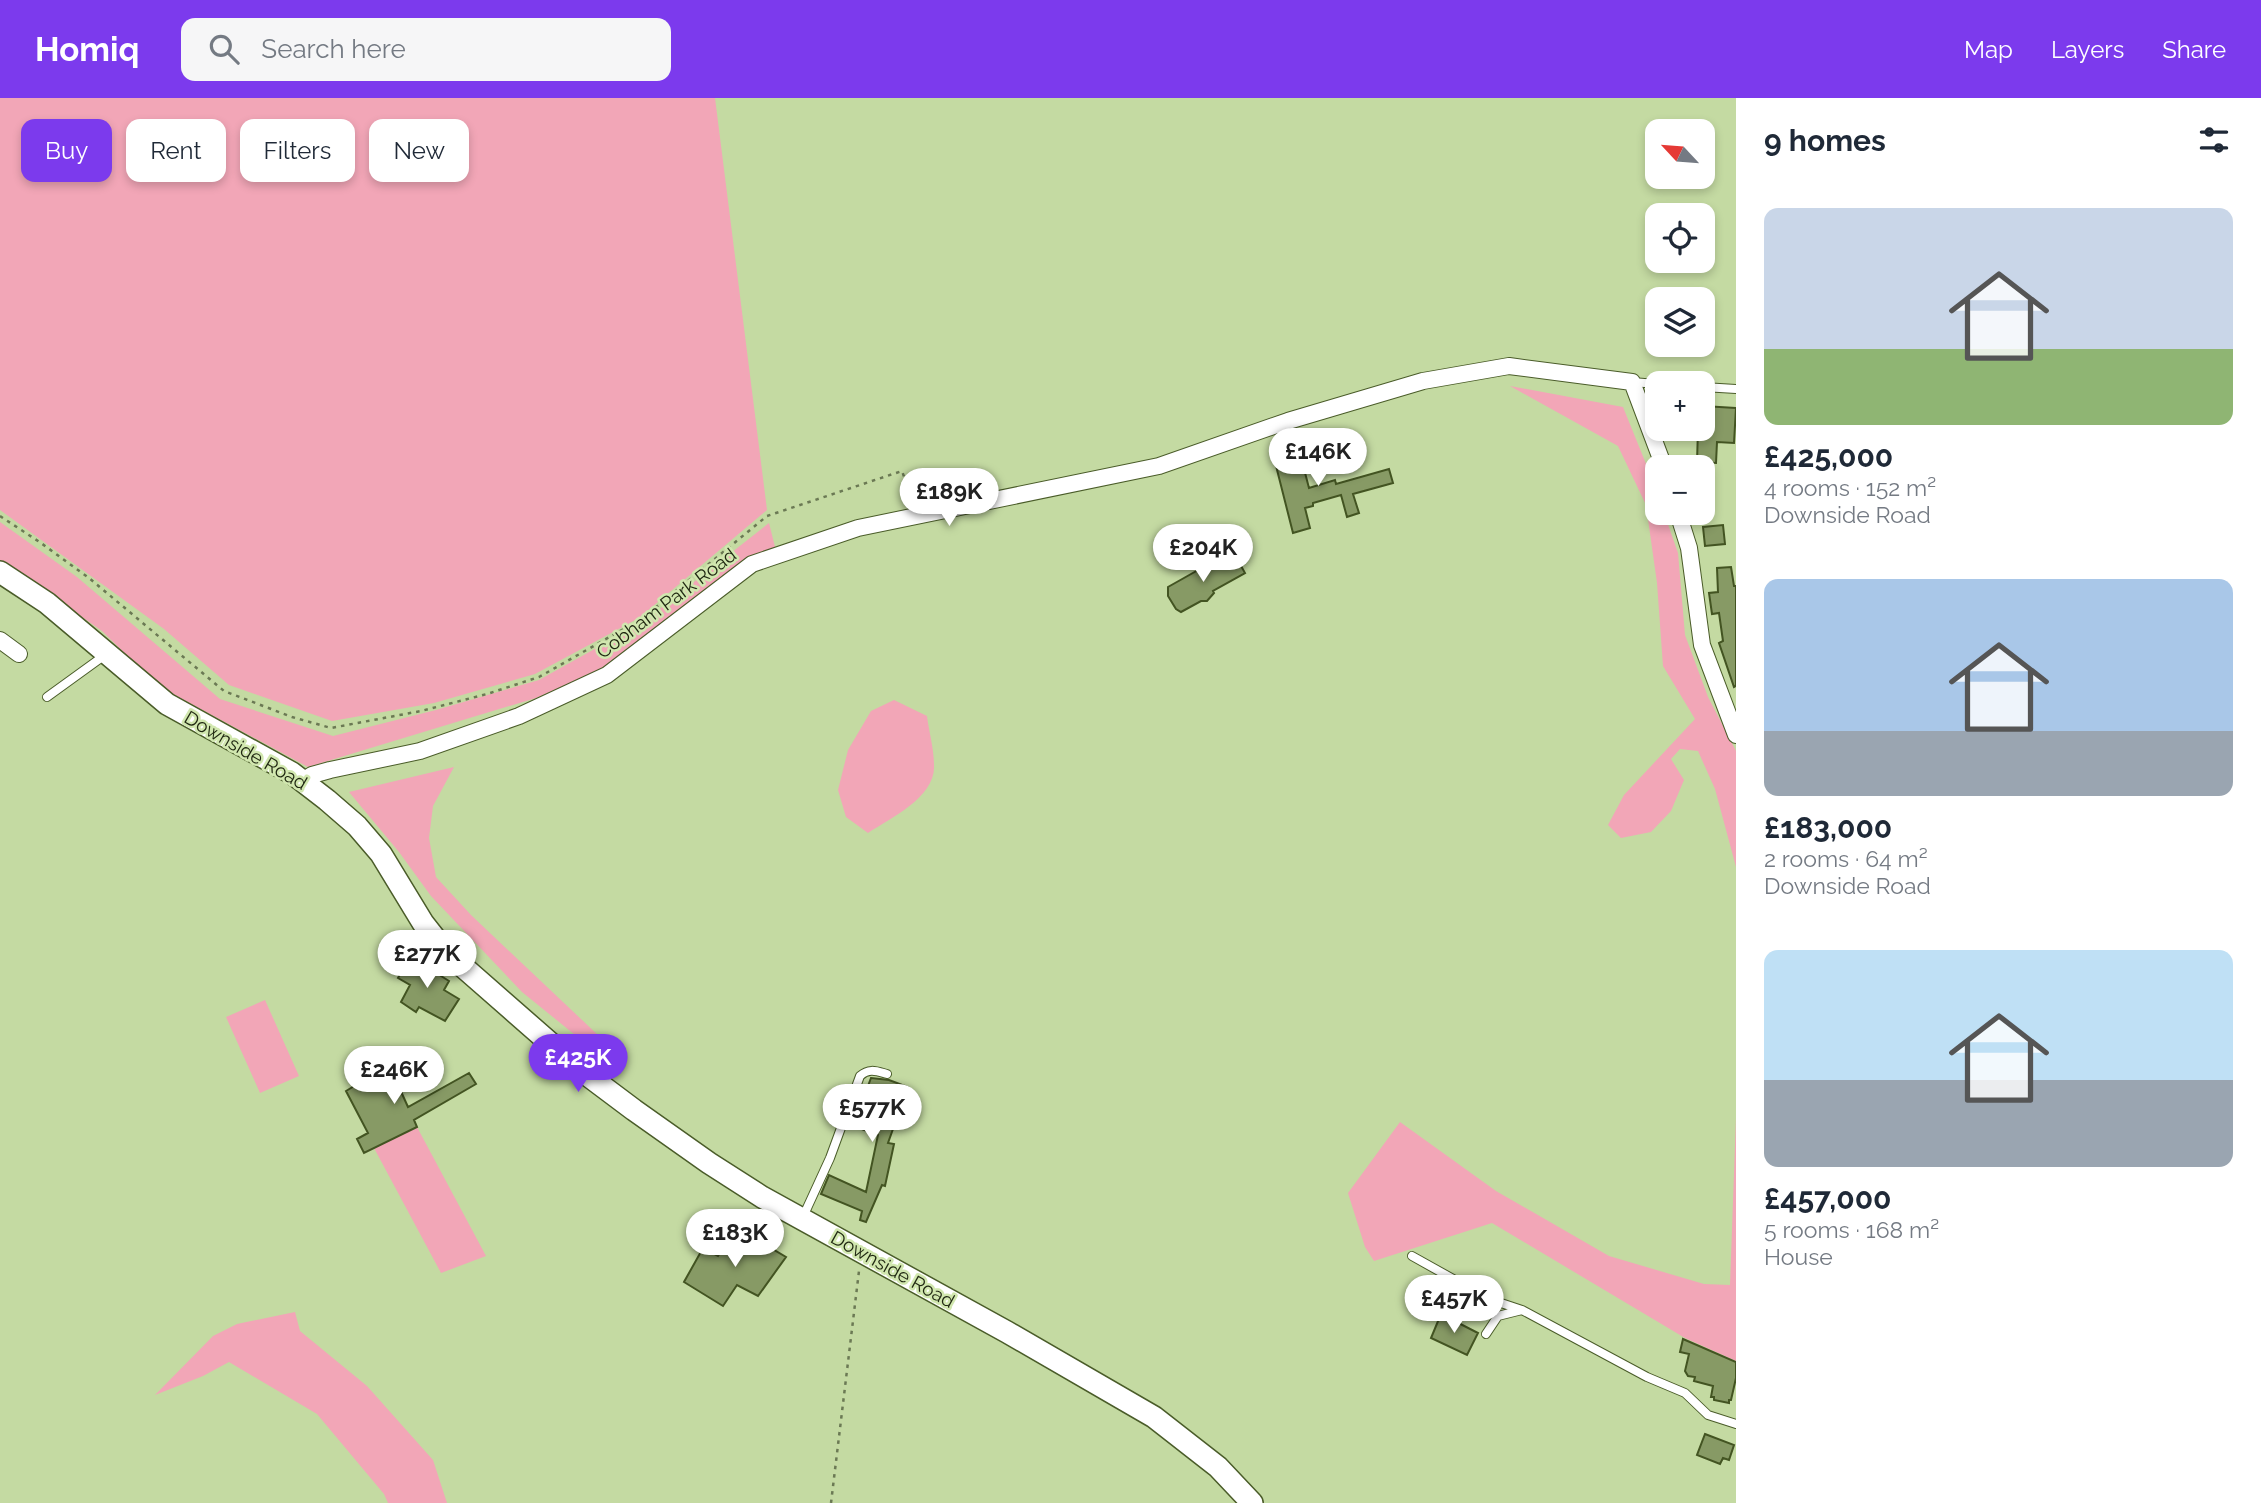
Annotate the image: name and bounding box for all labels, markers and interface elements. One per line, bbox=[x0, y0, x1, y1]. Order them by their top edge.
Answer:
search box bbox=[181, 18, 671, 81]
text: Homiq bbox=[35, 30, 139, 69]
icon: search bbox=[205, 30, 243, 68]
text: Search here bbox=[261, 34, 406, 64]
text: Map bbox=[1964, 35, 2013, 64]
text: Layers bbox=[2051, 35, 2124, 64]
text: Share bbox=[2162, 35, 2226, 64]
chip: Buy bbox=[21, 119, 112, 182]
chip: Rent bbox=[126, 119, 226, 182]
chip: Filters bbox=[240, 119, 355, 182]
chip: New bbox=[369, 119, 469, 182]
north arrow bbox=[1645, 119, 1715, 189]
map controls bbox=[1645, 119, 1715, 525]
icon: filters bbox=[2195, 121, 2233, 159]
text: 9 homes bbox=[1764, 123, 1886, 158]
button: locate bbox=[1645, 203, 1715, 273]
icon: home bbox=[1936, 253, 2062, 379]
button: layers bbox=[1645, 287, 1715, 357]
button: + bbox=[1645, 371, 1715, 441]
pin: £146K bbox=[1269, 428, 1367, 488]
text: £146K bbox=[1285, 437, 1351, 464]
text: £425,000 bbox=[1764, 439, 1893, 474]
button: − bbox=[1645, 455, 1715, 525]
pin: £189K bbox=[900, 468, 998, 528]
text: 4 rooms · 152 m² bbox=[1764, 474, 1936, 501]
text: £189K bbox=[916, 477, 982, 504]
text: Downside Road bbox=[1764, 501, 1931, 528]
pin: £204K bbox=[1154, 524, 1252, 584]
text: £204K bbox=[1169, 533, 1237, 560]
street label: Cobham Park Road bbox=[592, 543, 740, 663]
icon: home bbox=[1936, 624, 2062, 750]
street label: Downside Road bbox=[181, 706, 311, 794]
text: £183,000 bbox=[1764, 810, 1892, 845]
text: 2 rooms · 64 m² bbox=[1764, 845, 1928, 872]
text: Downside Road bbox=[1764, 872, 1931, 899]
pin: £277K bbox=[378, 930, 476, 990]
text: £277K bbox=[394, 939, 460, 966]
icon: home bbox=[1936, 995, 2062, 1121]
pin: £425K bbox=[529, 1034, 627, 1094]
text: £425K bbox=[545, 1043, 611, 1070]
pin: £246K bbox=[345, 1046, 443, 1106]
text: £246K bbox=[360, 1055, 428, 1082]
pin: £577K bbox=[823, 1084, 921, 1144]
text: £577K bbox=[839, 1093, 905, 1120]
text: £457,000 bbox=[1764, 1181, 1892, 1216]
pin: £183K bbox=[686, 1210, 784, 1269]
text: 5 rooms · 168 m² bbox=[1764, 1216, 1939, 1243]
text: £183K bbox=[702, 1218, 768, 1245]
street label: Downside Road bbox=[827, 1226, 959, 1312]
text: House bbox=[1764, 1243, 1833, 1270]
pin: £457K bbox=[1405, 1276, 1503, 1335]
text: £457K bbox=[1421, 1284, 1487, 1311]

